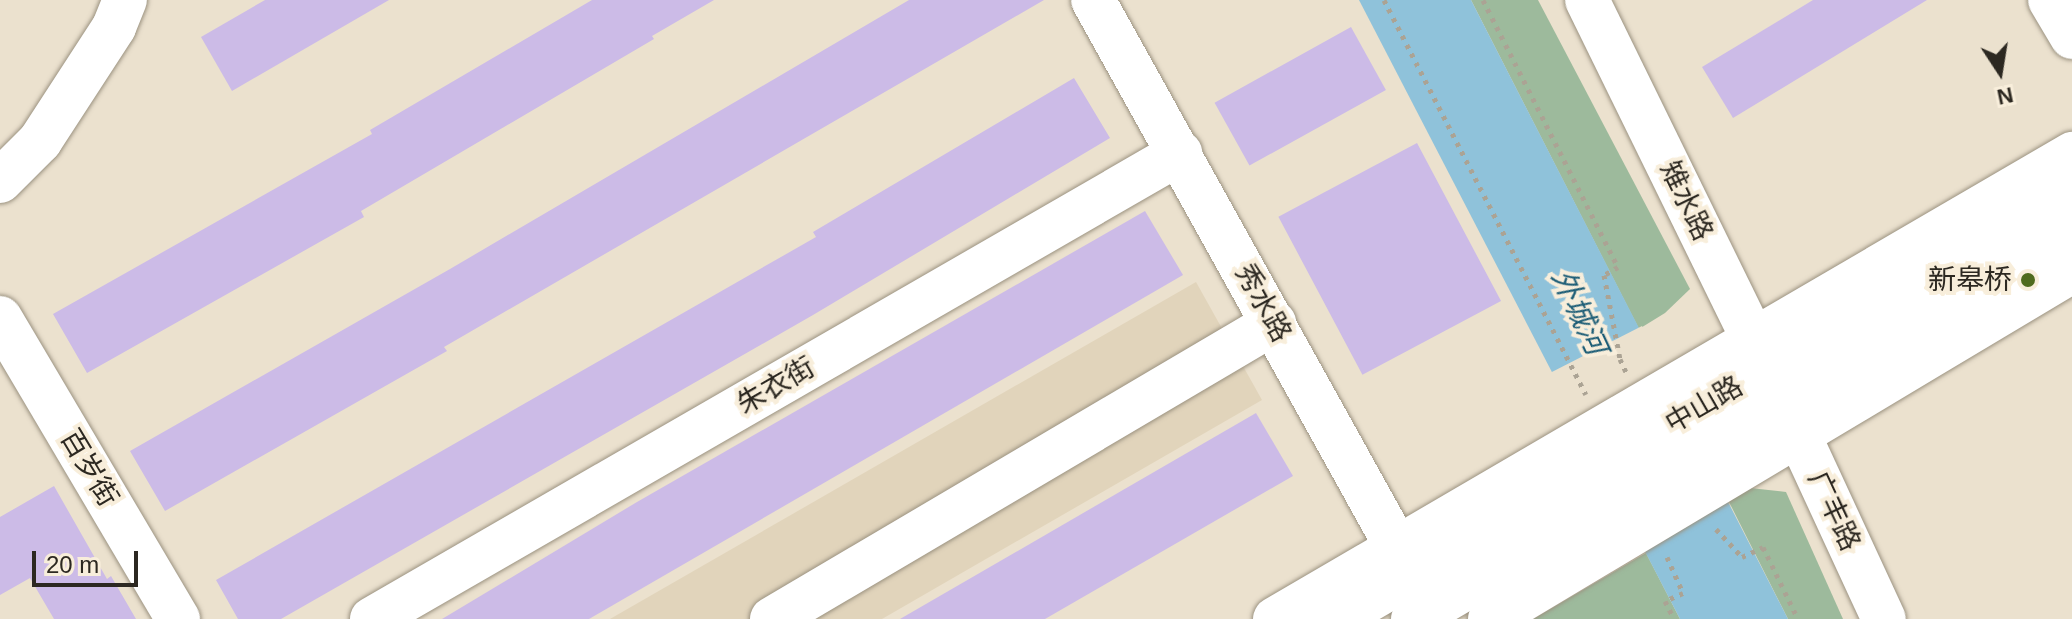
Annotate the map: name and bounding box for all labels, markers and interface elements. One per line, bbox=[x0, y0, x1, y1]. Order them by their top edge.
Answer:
north arrow bbox=[1960, 32, 2040, 112]
text: N bbox=[1995, 82, 2015, 110]
street label: 雉水路 bbox=[1652, 156, 1720, 246]
street label: 秀水路 bbox=[1228, 258, 1298, 348]
place label: 新皋桥 bbox=[1928, 263, 2012, 297]
water label: 外城河 bbox=[1544, 264, 1614, 360]
marker: 新皋桥 bbox=[2019, 271, 2037, 289]
street label: 朱衣街 bbox=[731, 350, 821, 422]
street label: 中山路 bbox=[1659, 369, 1749, 441]
street label: 百岁街 bbox=[53, 423, 125, 513]
street label: 广丰路 bbox=[1801, 466, 1867, 556]
scale bar bbox=[36, 535, 142, 585]
text: 20 m bbox=[46, 551, 99, 578]

